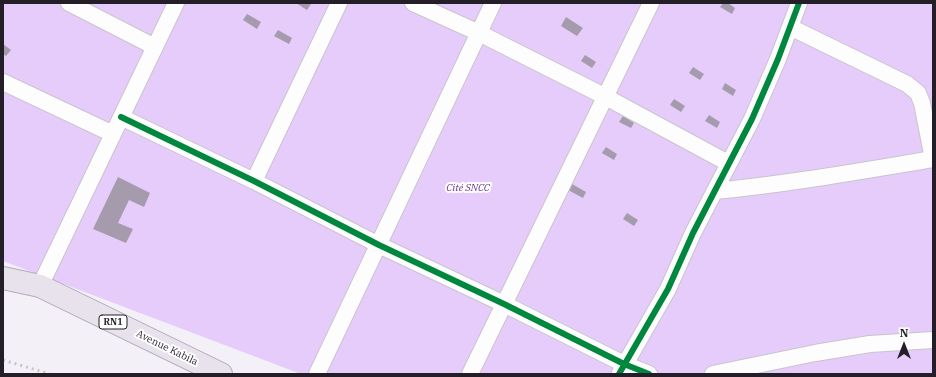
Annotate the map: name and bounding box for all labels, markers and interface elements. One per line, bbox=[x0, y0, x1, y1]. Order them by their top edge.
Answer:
park label: Cité SNCC bbox=[446, 182, 490, 194]
road number: RN1 bbox=[99, 315, 127, 329]
north arrow bbox=[884, 325, 924, 365]
text: N bbox=[900, 326, 908, 340]
street label: Avenue Kabila bbox=[134, 328, 200, 368]

